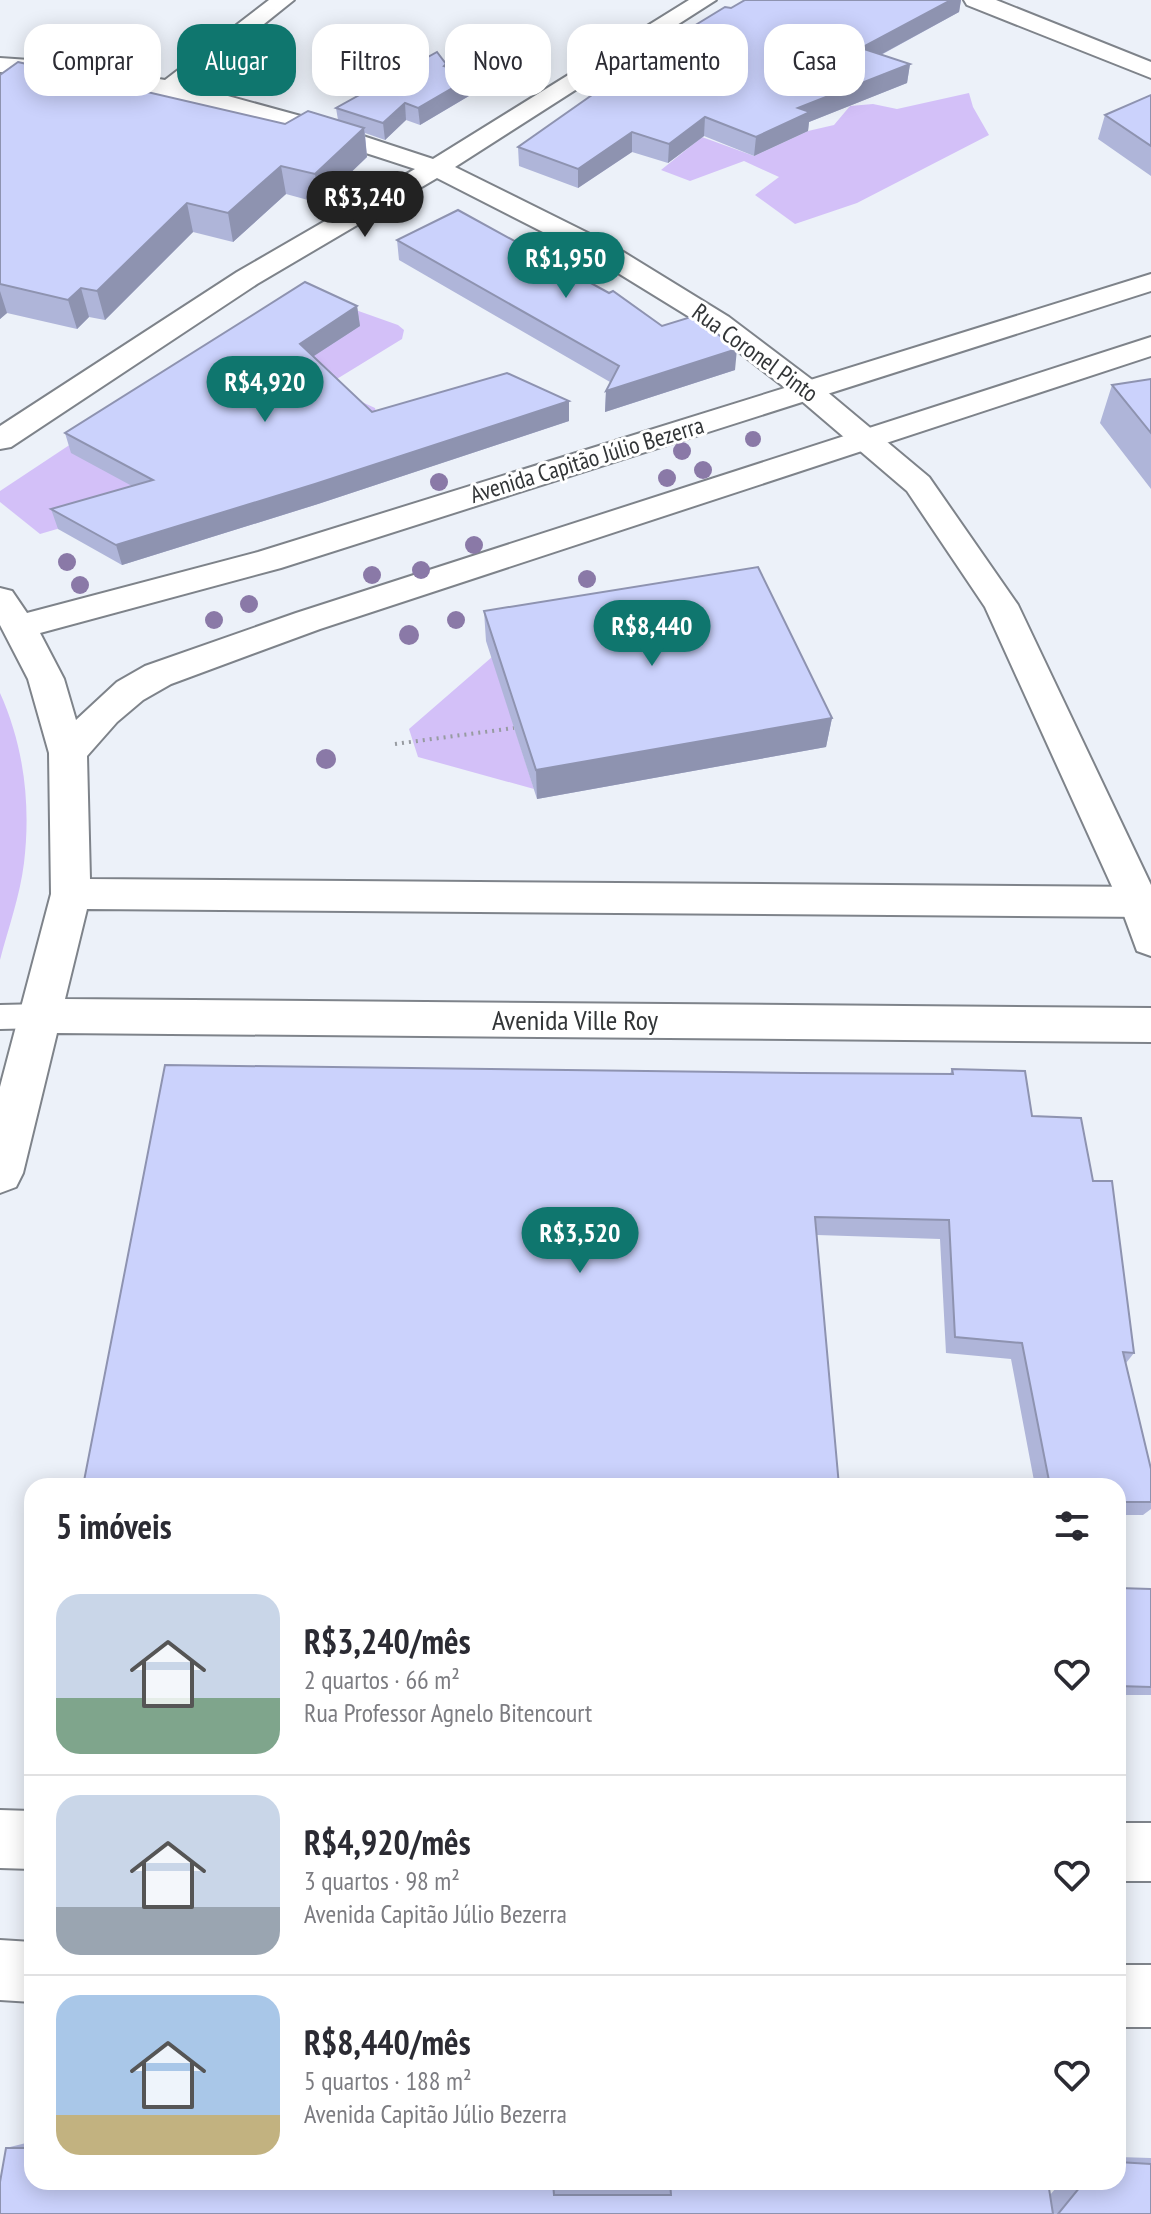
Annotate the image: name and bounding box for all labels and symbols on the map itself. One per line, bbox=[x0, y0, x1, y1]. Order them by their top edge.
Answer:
pin: R$3,240 bbox=[291, 171, 439, 239]
pin: R$1,950 bbox=[492, 232, 640, 300]
street label: Rua Coronel Pinto bbox=[686, 296, 825, 409]
pin: R$4,920 bbox=[191, 356, 339, 424]
street label: Avenida Capitão Júlio Bezerra bbox=[466, 409, 707, 510]
pin: R$8,440 bbox=[578, 600, 726, 668]
street label: Avenida Ville Roy bbox=[492, 1001, 658, 1038]
pin: R$3,520 bbox=[506, 1207, 654, 1275]

